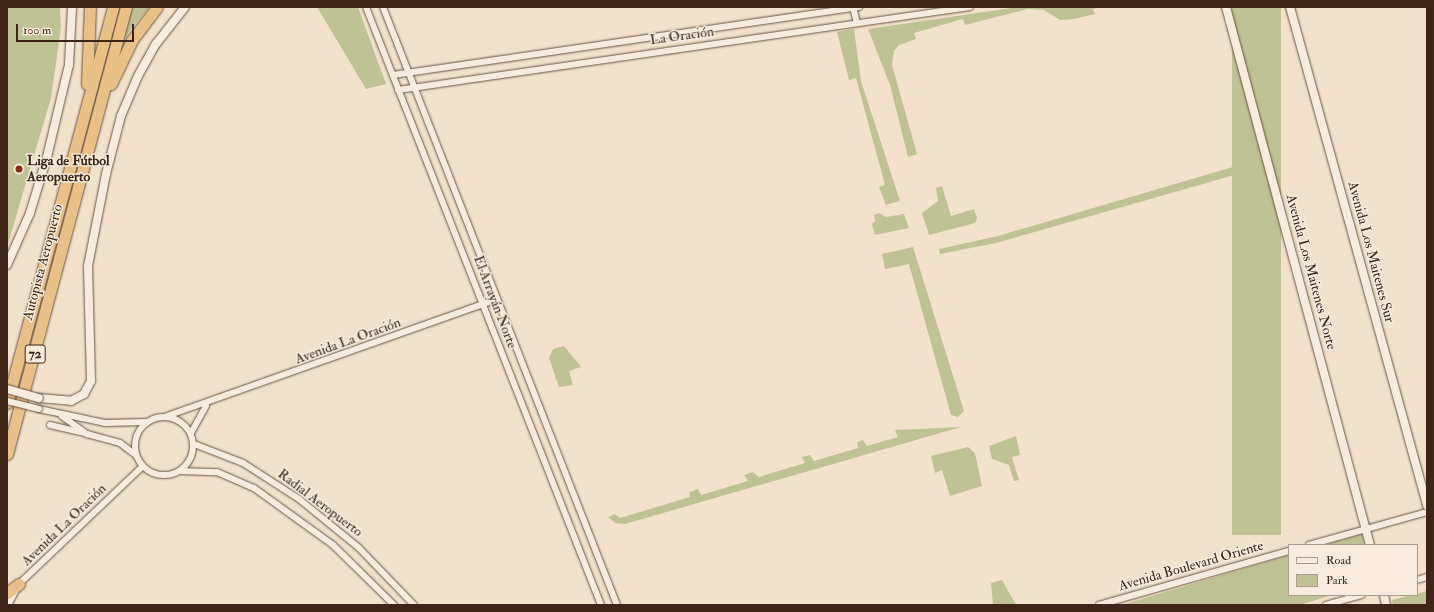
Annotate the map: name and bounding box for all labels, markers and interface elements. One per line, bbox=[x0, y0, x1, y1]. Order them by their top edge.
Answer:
scale bar bbox=[18, 16, 136, 42]
text: 100 m bbox=[23, 23, 51, 38]
street label: La Oración bbox=[649, 23, 715, 49]
place label: Liga de Fútbol Aeropuerto bbox=[27, 153, 109, 186]
marker: Liga de Fútbol Aeropuerto bbox=[14, 164, 24, 174]
street label: Avenida Los Maitenes Sur bbox=[1344, 179, 1398, 325]
street label: Avenida Los Maitenes Norte bbox=[1282, 193, 1340, 351]
street label: Autopista Aeropuerto bbox=[19, 202, 67, 322]
street label: El Arrayán Norte bbox=[470, 253, 520, 351]
street label: Avenida La Oración bbox=[293, 314, 403, 368]
road number: 72 bbox=[24, 343, 46, 365]
street label: Radial Aeropuerto bbox=[274, 466, 366, 540]
street label: Avenida La Oración bbox=[18, 480, 110, 570]
street label: Avenida Boulevard Oriente bbox=[1117, 537, 1265, 595]
legend bbox=[1288, 544, 1418, 596]
text: Road bbox=[1326, 553, 1351, 568]
text: Park bbox=[1326, 573, 1348, 588]

